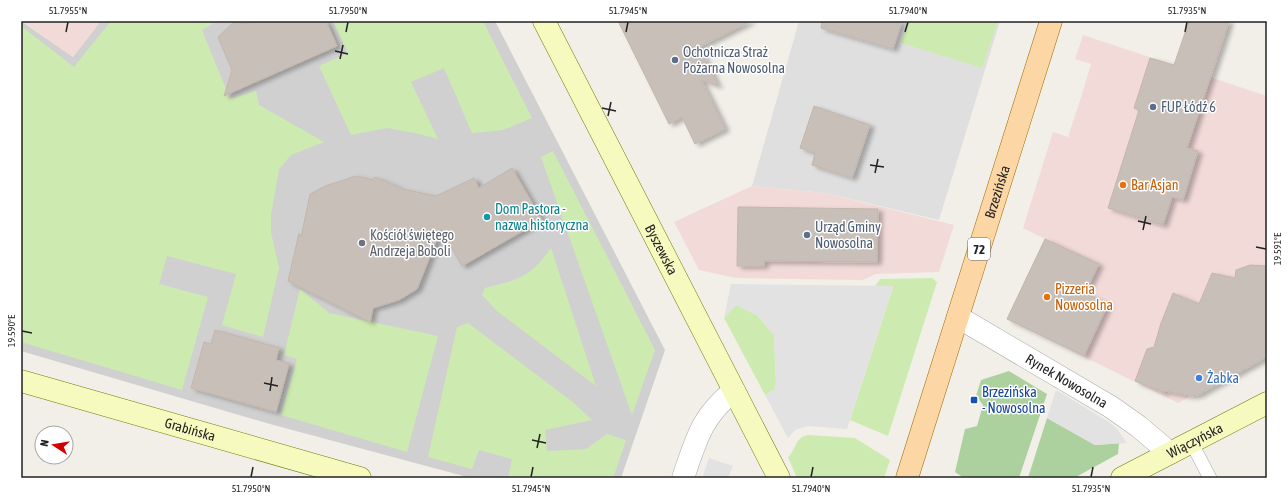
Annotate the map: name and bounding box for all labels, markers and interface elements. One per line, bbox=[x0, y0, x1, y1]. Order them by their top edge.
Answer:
text: 51.7955°N bbox=[49, 5, 87, 16]
text: 51.7950°N bbox=[329, 5, 367, 16]
text: 51.7945°N bbox=[609, 5, 647, 16]
text: 51.7940°N bbox=[889, 5, 927, 16]
text: 51.7935°N bbox=[1168, 5, 1206, 16]
place label: Ochotnicza Straż Pożarna Nowosolna bbox=[683, 44, 785, 76]
marker: Ochotnicza Straż Pożarna Nowosolna bbox=[670, 55, 680, 65]
place label: FUP Łódź 6 bbox=[1161, 99, 1216, 115]
marker: FUP Łódź 6 bbox=[1148, 102, 1158, 112]
street label: Brzezińska bbox=[981, 163, 1013, 220]
place label: Bar Asjan bbox=[1131, 177, 1179, 193]
marker: Bar Asjan bbox=[1118, 180, 1128, 190]
place label: Dom Pastora - nazwa historyczna bbox=[495, 201, 589, 233]
marker: Dom Pastora - nazwa historyczna bbox=[482, 212, 492, 222]
place label: Urząd Gminy Nowosolna bbox=[815, 219, 881, 251]
street label: Byszewska bbox=[642, 222, 681, 277]
place label: Kościół świętego Andrzeja Boboli bbox=[370, 227, 454, 259]
marker: Urząd Gminy Nowosolna bbox=[802, 230, 812, 240]
text: 19.591°E bbox=[1272, 232, 1283, 265]
marker: Kościół świętego Andrzeja Boboli bbox=[357, 238, 367, 248]
road number: 72 bbox=[968, 238, 990, 260]
place label: Pizzeria Nowosolna bbox=[1055, 281, 1113, 313]
marker: Pizzeria Nowosolna bbox=[1042, 292, 1052, 302]
text: 19.590°E bbox=[6, 314, 17, 347]
street label: Rynek Nowosolna bbox=[1023, 351, 1110, 411]
place label: Żabka bbox=[1207, 370, 1239, 386]
marker: Żabka bbox=[1194, 373, 1204, 383]
place label: Brzezińska - Nowosolna bbox=[982, 384, 1045, 416]
marker: Brzezińska - Nowosolna bbox=[969, 395, 979, 405]
street label: Grabińska bbox=[163, 415, 217, 444]
street label: Wiączyńska bbox=[1164, 419, 1225, 461]
north arrow bbox=[34, 425, 74, 465]
text: N bbox=[38, 438, 51, 447]
text: 51.7950°N bbox=[232, 483, 270, 494]
text: 51.7945°N bbox=[512, 483, 550, 494]
text: 51.7940°N bbox=[792, 483, 830, 494]
text: 51.7935°N bbox=[1072, 483, 1110, 494]

